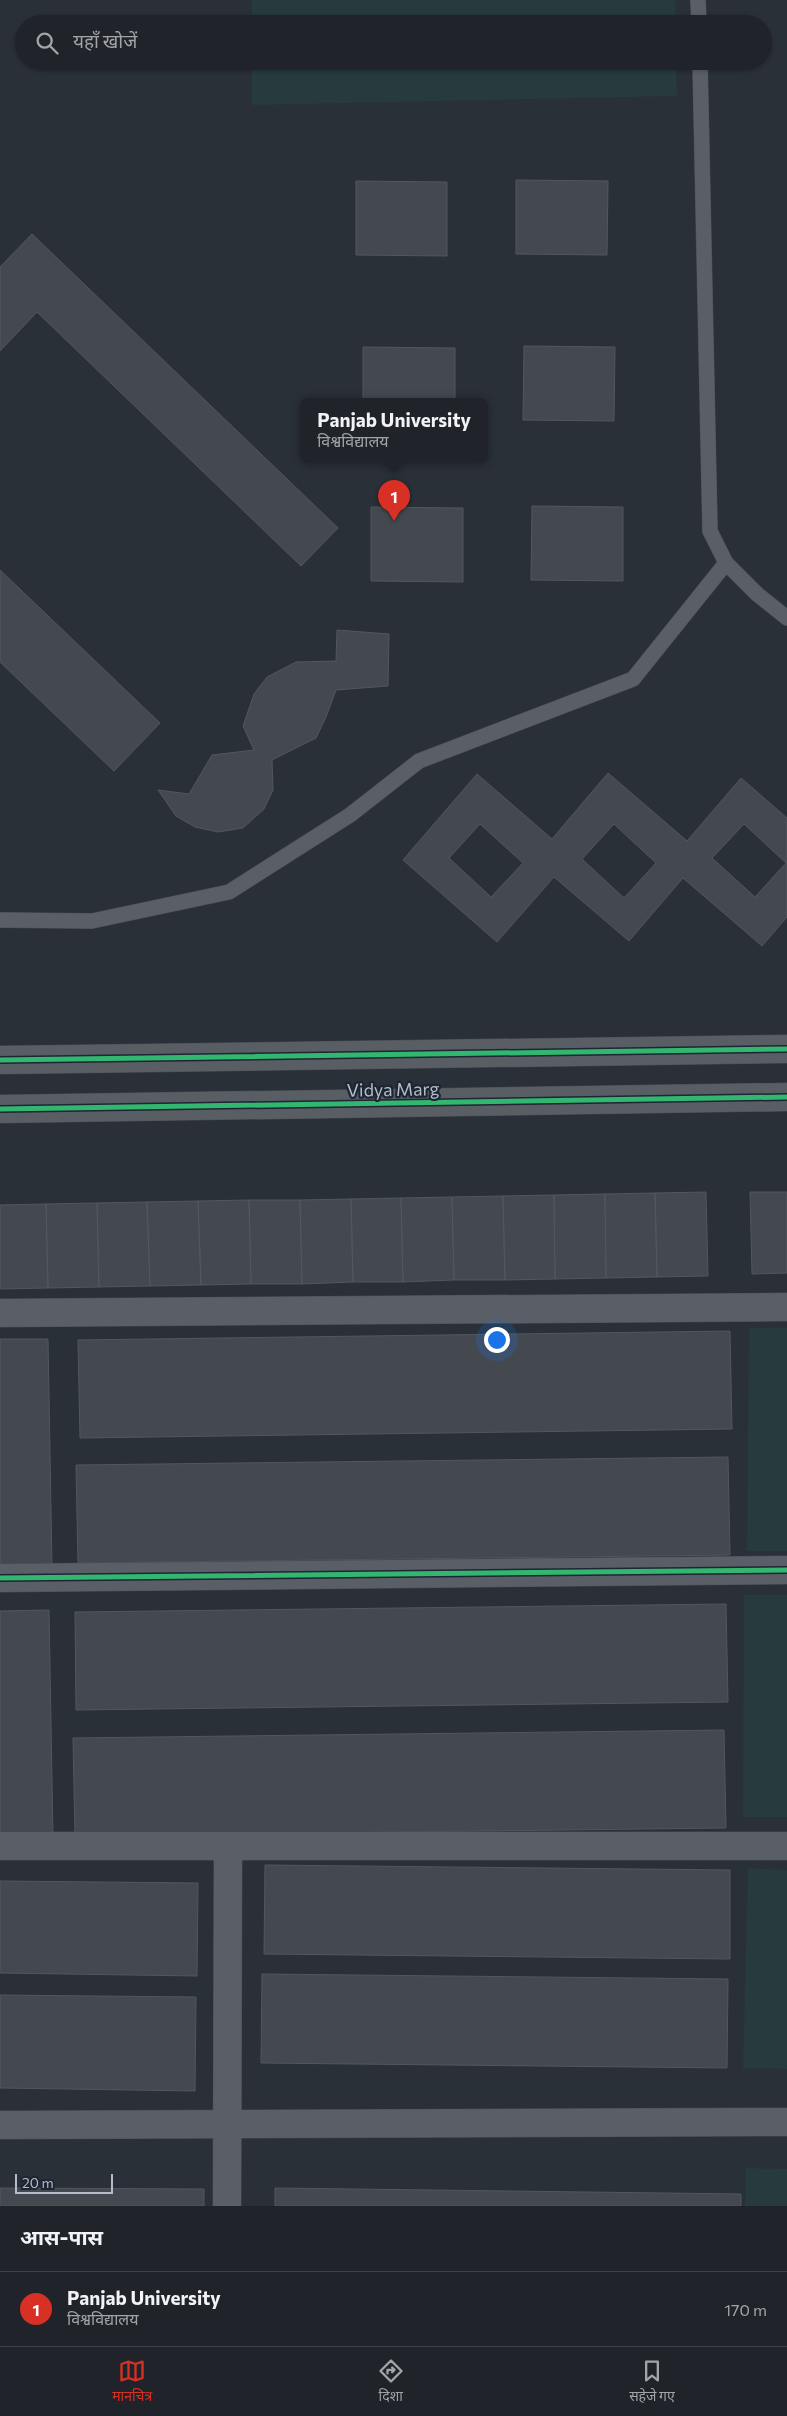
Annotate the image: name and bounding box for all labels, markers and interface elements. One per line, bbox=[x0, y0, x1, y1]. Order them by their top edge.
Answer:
search box bbox=[15, 15, 772, 70]
icon: search bbox=[33, 29, 61, 57]
text: यहाँ खोजें bbox=[73, 29, 137, 52]
popup bbox=[300, 398, 488, 463]
text: Panjab University bbox=[317, 408, 471, 431]
text: विश्वविद्यालय bbox=[317, 431, 389, 450]
pin: 1 bbox=[378, 480, 410, 521]
street label: Vidya Marg bbox=[346, 1077, 440, 1101]
your location bbox=[484, 1327, 510, 1353]
scale bar bbox=[15, 2171, 112, 2194]
text: 20 m bbox=[22, 2174, 54, 2191]
text: आस-पास bbox=[20, 2224, 103, 2249]
text: Panjab University bbox=[67, 2286, 221, 2309]
text: 1 bbox=[32, 2300, 40, 2319]
text: 170 m bbox=[724, 2300, 767, 2319]
text: विश्वविद्यालय bbox=[67, 2309, 138, 2328]
tab: मानचित्र bbox=[112, 2357, 152, 2407]
tab: दिशा bbox=[377, 2357, 405, 2407]
tab: सहेजे गए bbox=[629, 2357, 675, 2407]

